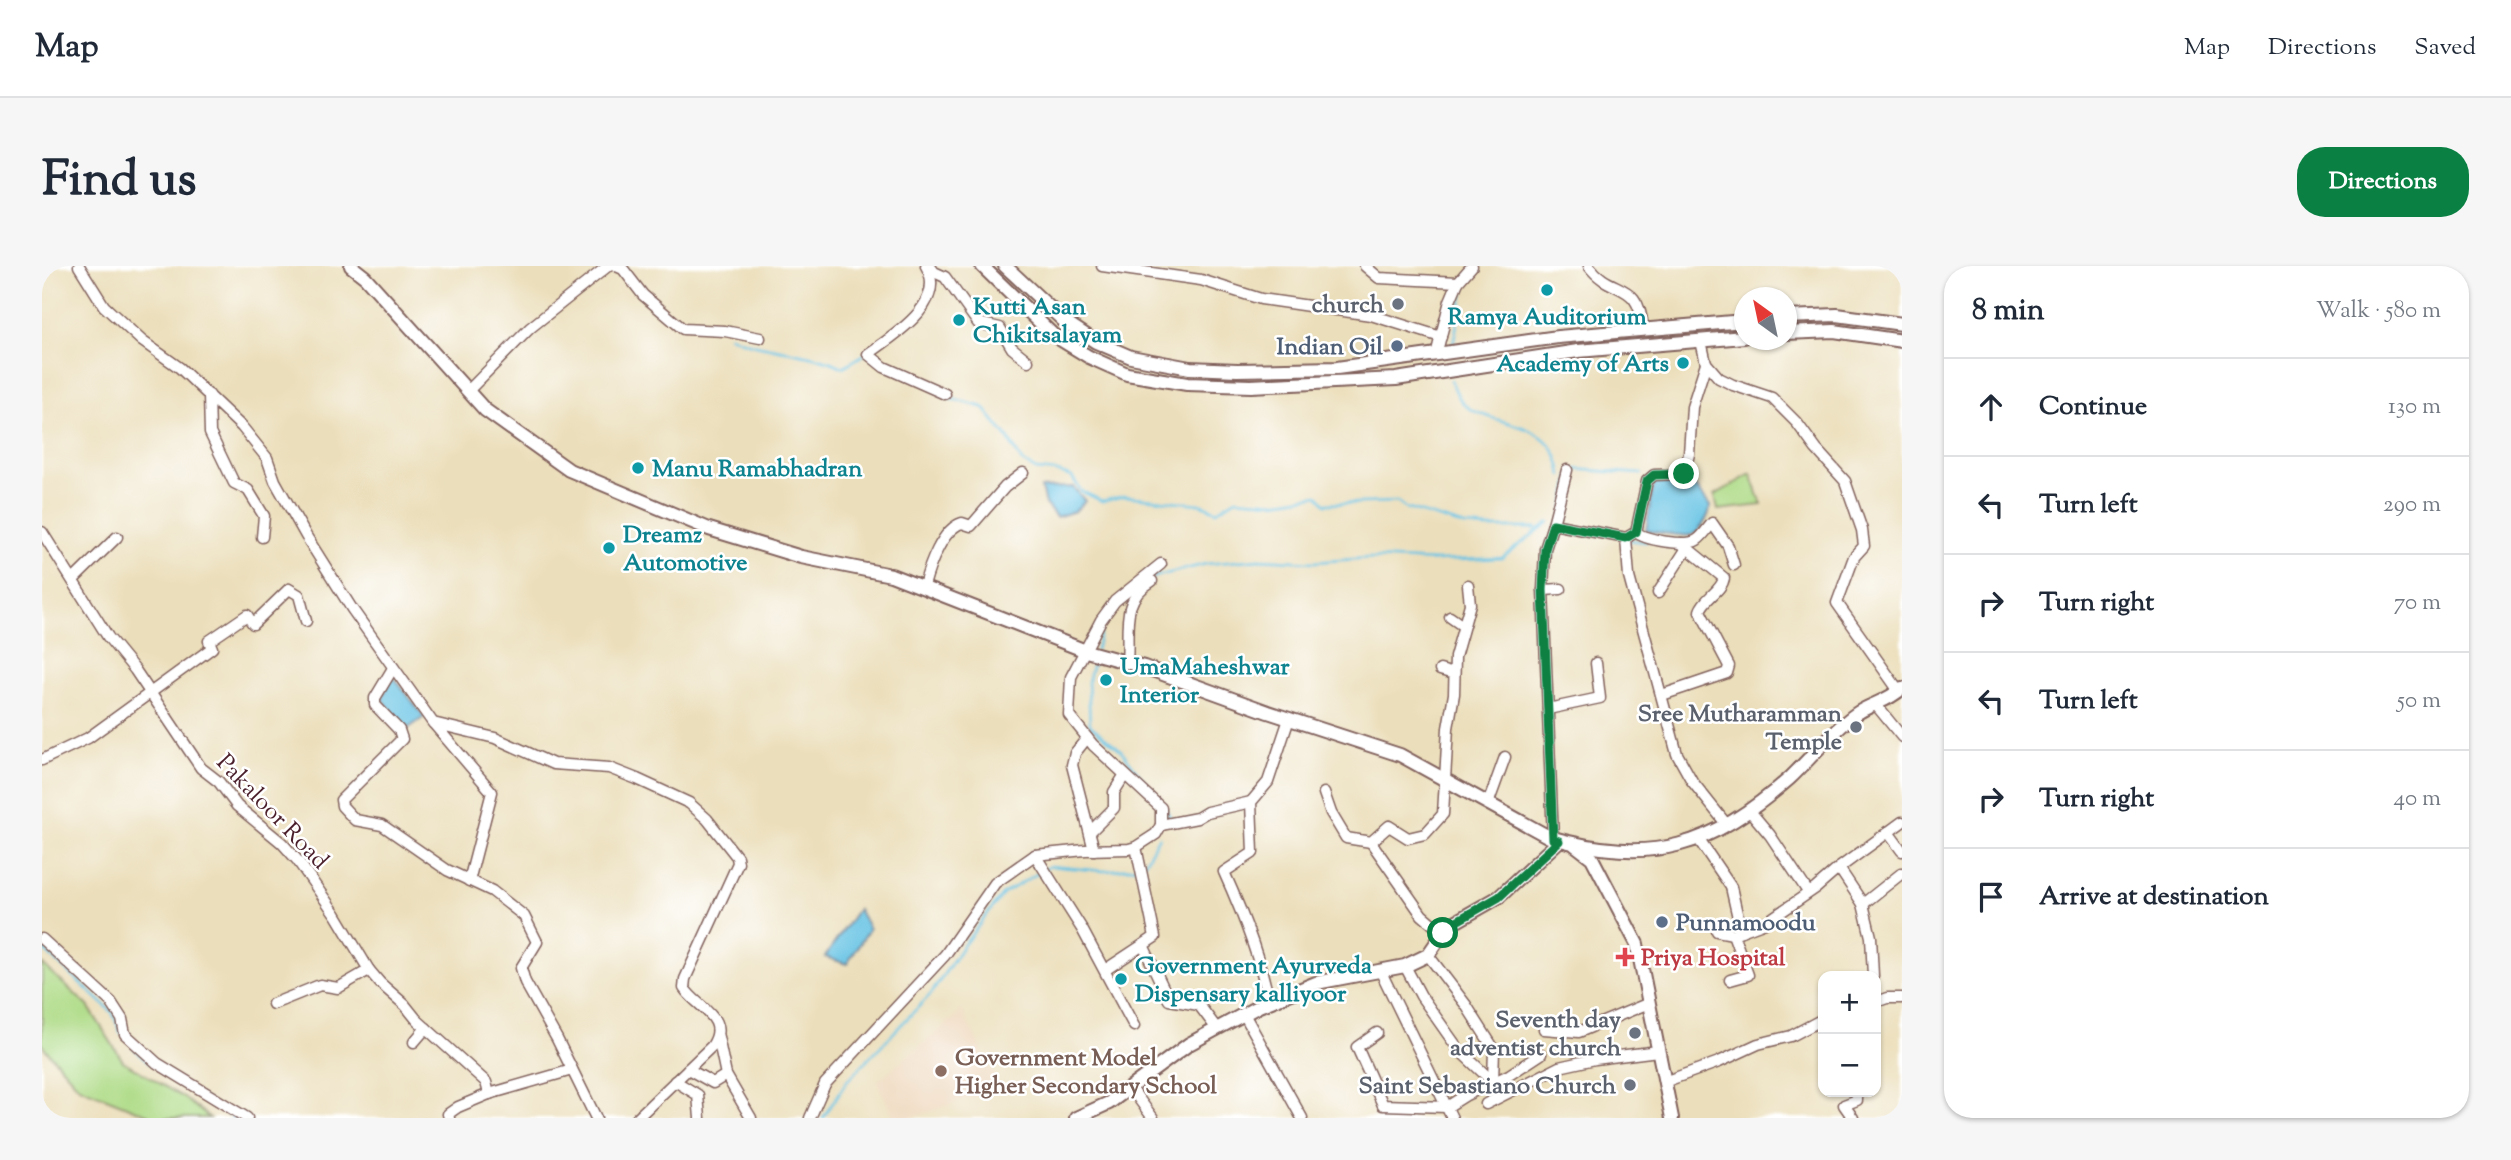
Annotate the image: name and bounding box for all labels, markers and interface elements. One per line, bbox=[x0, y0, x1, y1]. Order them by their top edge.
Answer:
text: Map bbox=[35, 24, 99, 72]
text: Map bbox=[2184, 31, 2230, 65]
text: Directions bbox=[2268, 31, 2376, 65]
text: Saved bbox=[2414, 31, 2476, 65]
text: Find us bbox=[42, 147, 196, 217]
button: Directions bbox=[2297, 147, 2469, 217]
marker: Ramya Auditorium bbox=[1539, 282, 1555, 298]
north arrow bbox=[1734, 287, 1797, 350]
place label: church bbox=[1312, 289, 1385, 323]
text: 8 min bbox=[1972, 290, 2044, 333]
place label: Kutti Asan Chikitsalayam bbox=[973, 291, 1122, 353]
text: Walk · 580 m bbox=[2316, 295, 2441, 328]
marker: church bbox=[1390, 296, 1406, 312]
place label: Ramya Auditorium bbox=[1447, 301, 1647, 335]
marker: Kutti Asan Chikitsalayam bbox=[951, 312, 967, 328]
place label: Indian Oil bbox=[1276, 331, 1383, 365]
marker: Indian Oil bbox=[1389, 338, 1405, 354]
place label: Academy of Arts bbox=[1496, 348, 1669, 382]
marker: Academy of Arts bbox=[1675, 355, 1691, 371]
icon: ahead bbox=[1972, 388, 2010, 426]
text: Continue bbox=[2039, 389, 2147, 426]
text: 130 m bbox=[2388, 391, 2441, 424]
place label: Manu Ramabhadran bbox=[652, 453, 863, 487]
route end bbox=[1668, 458, 1699, 489]
marker: Manu Ramabhadran bbox=[630, 460, 646, 476]
icon: left bbox=[1972, 486, 2010, 524]
text: Turn left bbox=[2039, 487, 2138, 524]
text: 290 m bbox=[2383, 489, 2441, 522]
place label: Dreamz Automotive bbox=[623, 519, 747, 581]
marker: Dreamz Automotive bbox=[601, 540, 617, 556]
icon: right bbox=[1972, 584, 2010, 622]
text: Turn right bbox=[2039, 585, 2154, 622]
text: 70 m bbox=[2394, 587, 2441, 620]
place label: UmaMaheshwar Interior bbox=[1120, 651, 1291, 713]
marker: UmaMaheshwar Interior bbox=[1098, 672, 1114, 688]
icon: left bbox=[1972, 682, 2010, 720]
text: Turn left bbox=[2039, 683, 2138, 720]
text: 50 m bbox=[2397, 685, 2441, 718]
place label: Sree Mutharamman Temple bbox=[1638, 698, 1843, 760]
marker: Sree Mutharamman Temple bbox=[1848, 719, 1864, 735]
street label: Pakaloor Road bbox=[208, 747, 336, 878]
icon: right bbox=[1972, 780, 2010, 818]
text: Turn right bbox=[2039, 781, 2154, 818]
text: 40 m bbox=[2394, 783, 2441, 816]
icon: arrive bbox=[1972, 878, 2010, 916]
text: Arrive at destination bbox=[2039, 879, 2269, 916]
place label: Punnamoodu bbox=[1676, 907, 1816, 941]
marker: Punnamoodu bbox=[1654, 914, 1670, 930]
route start bbox=[1427, 917, 1458, 948]
place label: Priya Hospital bbox=[1641, 942, 1786, 976]
marker: Priya Hospital bbox=[1615, 947, 1635, 967]
place label: Government Ayurveda Dispensary kalliyoor bbox=[1135, 950, 1373, 1012]
marker: Government Ayurveda Dispensary kalliyoor bbox=[1113, 971, 1129, 987]
map controls bbox=[1818, 971, 1881, 1097]
button: + bbox=[1818, 971, 1881, 1034]
place label: Seventh day adventist church bbox=[1450, 1004, 1622, 1066]
marker: Seventh day adventist church bbox=[1627, 1025, 1643, 1041]
button: − bbox=[1818, 1034, 1881, 1097]
place label: Government Model Higher Secondary School bbox=[955, 1042, 1217, 1104]
marker: Government Model Higher Secondary School bbox=[933, 1063, 949, 1079]
place label: Saint Sebastiano Church bbox=[1359, 1070, 1617, 1104]
marker: Saint Sebastiano Church bbox=[1622, 1077, 1638, 1093]

